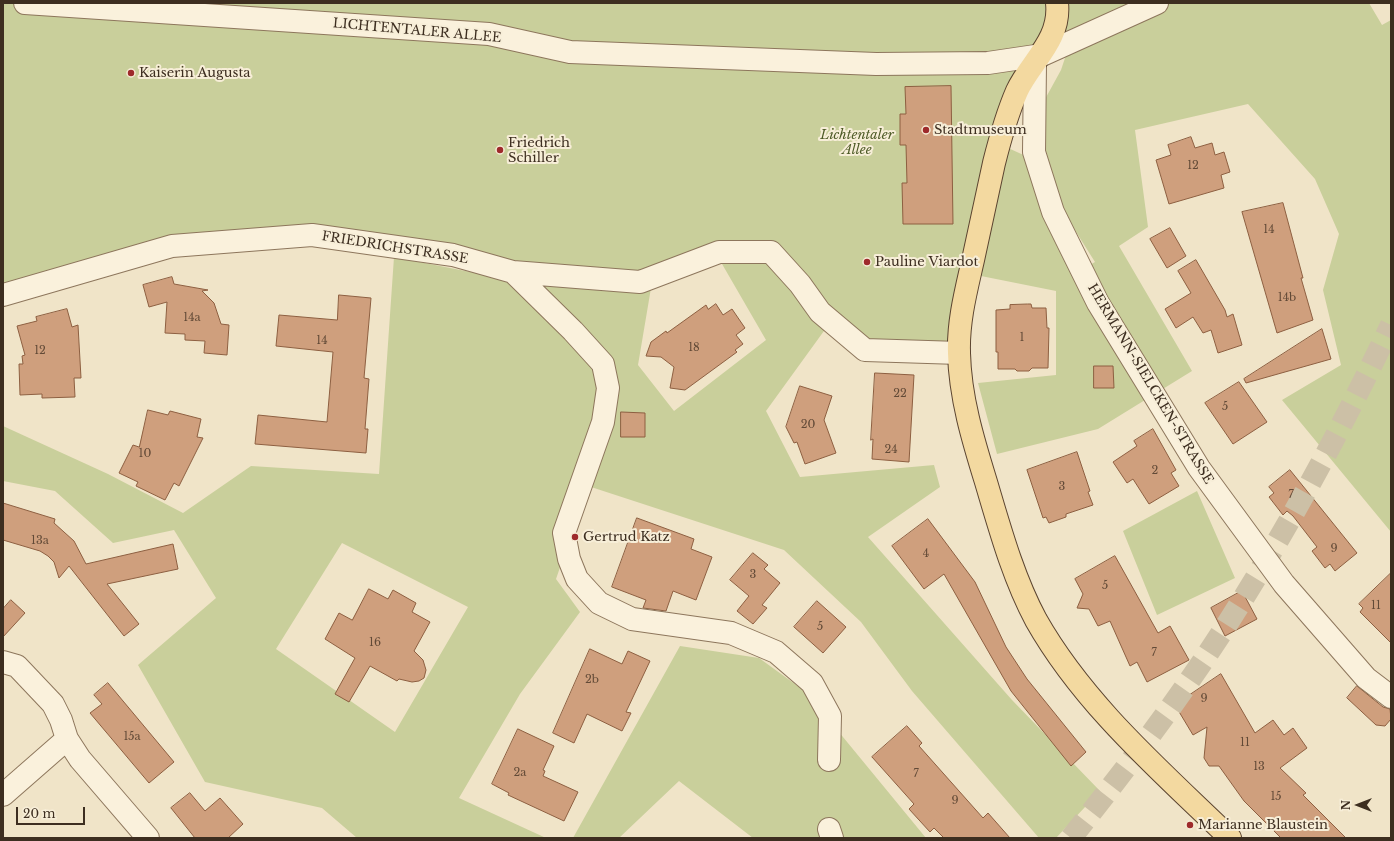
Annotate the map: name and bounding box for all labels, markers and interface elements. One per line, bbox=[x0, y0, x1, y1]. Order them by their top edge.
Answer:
street label: LICHTENTALER ALLEE bbox=[332, 16, 502, 46]
place label: Kaiserin Augusta bbox=[139, 65, 251, 81]
marker: Kaiserin Augusta bbox=[126, 68, 136, 78]
place label: Stadtmuseum bbox=[934, 122, 1027, 138]
marker: Stadtmuseum bbox=[921, 125, 931, 135]
park label: Lichtentaler Allee bbox=[820, 127, 894, 158]
place label: Friedrich Schiller bbox=[508, 135, 570, 166]
marker: Friedrich Schiller bbox=[495, 145, 505, 155]
house number: 12 bbox=[1187, 159, 1199, 173]
house number: 14 bbox=[1263, 223, 1275, 237]
street label: FRIEDRICHSTRASSE bbox=[321, 229, 469, 267]
place label: Pauline Viardot bbox=[875, 254, 978, 270]
marker: Pauline Viardot bbox=[862, 257, 872, 267]
street label: HERMANN-SIELCKEN-STRASSE bbox=[1084, 281, 1216, 487]
house number: 14b bbox=[1278, 291, 1296, 305]
house number: 14a bbox=[183, 311, 201, 325]
house number: 1 bbox=[1020, 331, 1024, 345]
house number: 14 bbox=[316, 334, 328, 348]
house number: 18 bbox=[688, 341, 700, 355]
house number: 12 bbox=[34, 344, 46, 358]
house number: 22 bbox=[893, 387, 907, 401]
house number: 5 bbox=[1222, 400, 1228, 414]
house number: 20 bbox=[801, 418, 815, 432]
house number: 24 bbox=[884, 443, 898, 457]
house number: 10 bbox=[139, 447, 151, 461]
house number: 2 bbox=[1152, 464, 1158, 478]
house number: 3 bbox=[1059, 480, 1065, 494]
house number: 7 bbox=[1288, 488, 1294, 502]
place label: Gertrud Katz bbox=[583, 529, 670, 545]
marker: Gertrud Katz bbox=[570, 532, 580, 542]
house number: 13a bbox=[31, 534, 49, 548]
house number: 9 bbox=[1330, 542, 1338, 556]
house number: 4 bbox=[923, 547, 929, 561]
house number: 3 bbox=[750, 568, 756, 582]
house number: 5 bbox=[1102, 579, 1108, 593]
house number: 11 bbox=[1371, 599, 1381, 613]
house number: 5 bbox=[817, 620, 823, 634]
house number: 16 bbox=[369, 636, 381, 650]
house number: 7 bbox=[1151, 646, 1157, 660]
house number: 2b bbox=[585, 673, 599, 687]
house number: 9 bbox=[1200, 692, 1208, 706]
house number: 15a bbox=[123, 730, 141, 744]
house number: 11 bbox=[1240, 736, 1250, 750]
house number: 13 bbox=[1253, 760, 1265, 774]
house number: 2a bbox=[514, 766, 526, 780]
house number: 7 bbox=[913, 767, 919, 781]
north arrow bbox=[1338, 785, 1378, 825]
house number: 15 bbox=[1270, 790, 1282, 804]
house number: 9 bbox=[951, 794, 959, 808]
scale bar bbox=[18, 799, 87, 825]
text: N bbox=[1339, 800, 1353, 810]
text: 20 m bbox=[23, 806, 55, 821]
place label: Marianne Blaustein bbox=[1198, 817, 1328, 833]
marker: Marianne Blaustein bbox=[1185, 820, 1195, 830]

